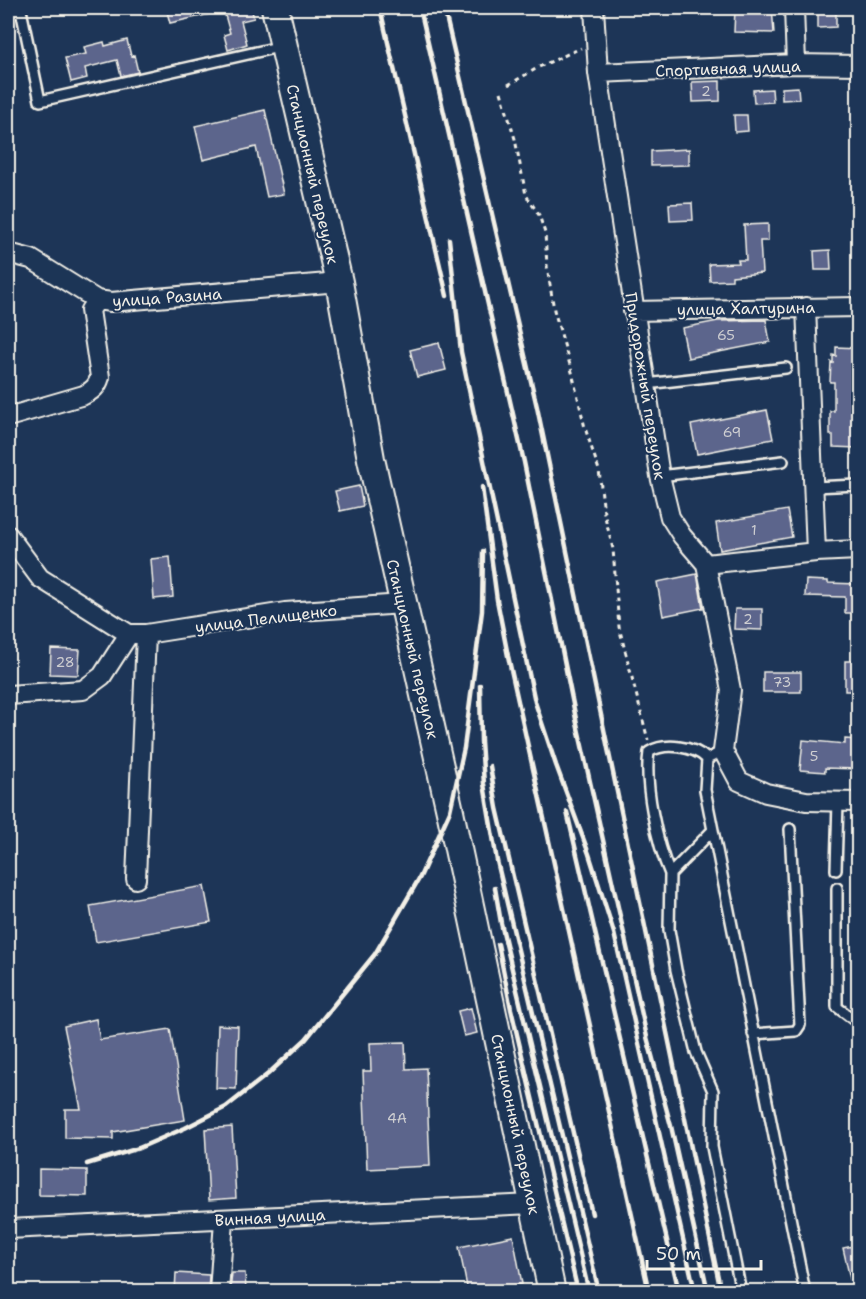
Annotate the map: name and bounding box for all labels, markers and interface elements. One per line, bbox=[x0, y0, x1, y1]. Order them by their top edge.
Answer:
street label: Спортивная улица bbox=[655, 55, 801, 82]
street label: Станционный переулок bbox=[282, 82, 344, 267]
house number: 2 bbox=[701, 82, 711, 100]
street label: улица Разина bbox=[112, 283, 223, 312]
street label: Придорожный переулок bbox=[620, 291, 671, 482]
street label: улица Халтурина bbox=[677, 297, 815, 320]
house number: 65 bbox=[717, 326, 735, 344]
house number: 69 bbox=[723, 423, 741, 441]
house number: 1 bbox=[751, 521, 757, 539]
street label: Станционный переулок bbox=[382, 557, 444, 742]
street label: улица Пелищенко bbox=[194, 599, 338, 638]
house number: 2 bbox=[743, 610, 753, 628]
house number: 28 bbox=[55, 653, 75, 671]
house number: 73 bbox=[773, 673, 791, 691]
house number: 5 bbox=[810, 747, 818, 765]
street label: Станционный переулок bbox=[486, 1032, 545, 1217]
house number: 4А bbox=[387, 1109, 407, 1127]
street label: Винная улица bbox=[214, 1204, 326, 1231]
scale bar bbox=[647, 1233, 761, 1271]
text: 50 m bbox=[656, 1242, 701, 1266]

